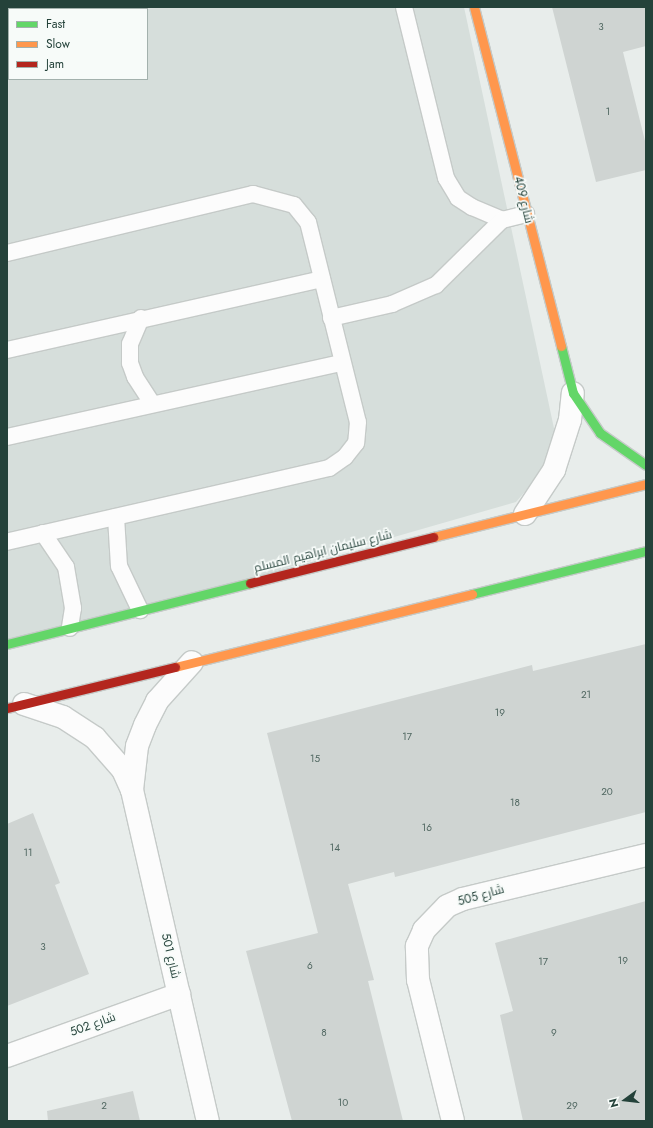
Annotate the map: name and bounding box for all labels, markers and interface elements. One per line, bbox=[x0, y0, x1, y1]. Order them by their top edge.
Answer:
legend bbox=[8, 8, 148, 80]
text: Fast bbox=[46, 15, 65, 33]
house number: 3 bbox=[598, 21, 604, 33]
text: Slow bbox=[46, 35, 70, 53]
text: Jam bbox=[46, 55, 64, 73]
house number: 1 bbox=[606, 106, 610, 118]
street label: شارع 409 bbox=[510, 175, 536, 225]
street label: شارع سليمان ابراهيم المسلم bbox=[253, 528, 393, 576]
house number: 21 bbox=[581, 689, 591, 701]
house number: 19 bbox=[495, 707, 505, 719]
house number: 17 bbox=[402, 731, 412, 743]
house number: 15 bbox=[310, 753, 320, 765]
house number: 20 bbox=[601, 786, 613, 798]
house number: 18 bbox=[510, 797, 520, 809]
house number: 16 bbox=[422, 822, 432, 834]
house number: 14 bbox=[330, 842, 340, 854]
house number: 11 bbox=[24, 847, 32, 859]
street label: شارع 505 bbox=[456, 883, 506, 909]
street label: شارع 501 bbox=[158, 932, 182, 980]
house number: 3 bbox=[40, 941, 46, 953]
house number: 19 bbox=[618, 955, 628, 967]
house number: 17 bbox=[538, 956, 548, 968]
house number: 6 bbox=[307, 960, 313, 972]
street label: شارع 502 bbox=[68, 1010, 118, 1040]
house number: 8 bbox=[321, 1027, 327, 1039]
house number: 9 bbox=[551, 1027, 557, 1039]
north arrow bbox=[605, 1080, 645, 1120]
house number: 10 bbox=[338, 1097, 348, 1109]
text: N bbox=[605, 1097, 622, 1109]
house number: 2 bbox=[101, 1100, 107, 1112]
house number: 29 bbox=[566, 1100, 578, 1112]

